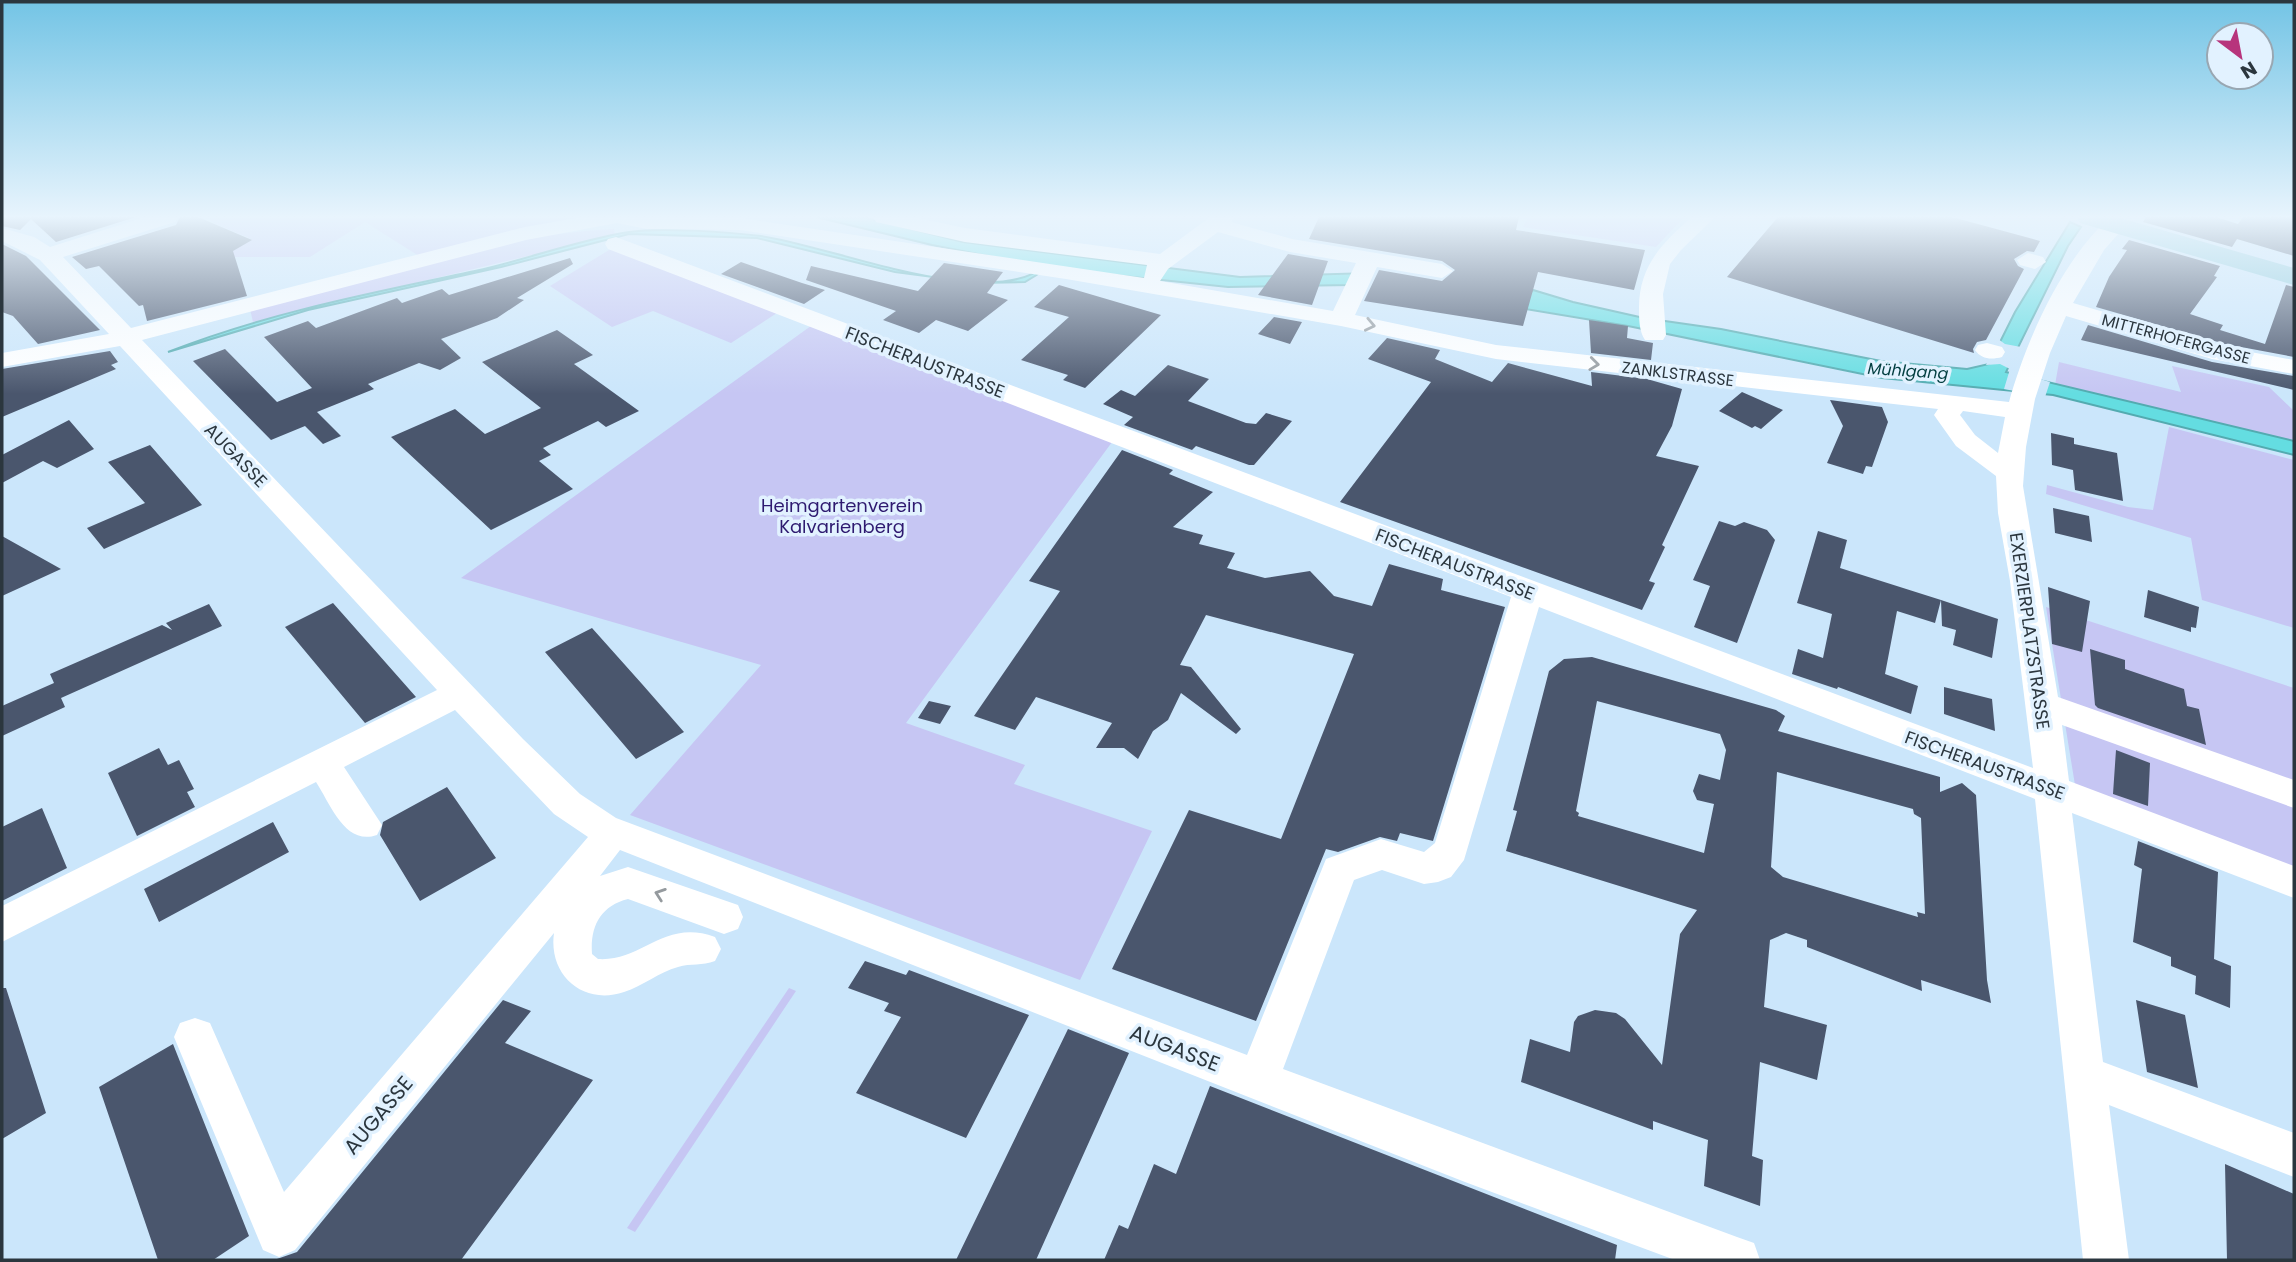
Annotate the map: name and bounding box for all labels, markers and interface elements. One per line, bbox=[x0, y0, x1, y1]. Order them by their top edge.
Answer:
north arrow bbox=[2205, 21, 2275, 91]
text: N bbox=[2236, 55, 2262, 85]
street label: MITTERHOFERGASSE bbox=[2099, 308, 2253, 370]
one-way arrow bbox=[1364, 317, 1376, 332]
street label: FISCHERAUSTRASSE bbox=[842, 320, 1008, 404]
one-way arrow bbox=[1588, 356, 1600, 371]
street label: ZANKLSTRASSE bbox=[1621, 356, 1735, 392]
water label: Mühlgang bbox=[1867, 357, 1949, 385]
street label: AUGASSE bbox=[199, 417, 273, 493]
park label: Heimgartenverein Kalvarienberg bbox=[761, 493, 923, 539]
street label: FISCHERAUSTRASSE bbox=[1372, 522, 1538, 606]
street label: EXERZIERPLATZSTRASSE bbox=[2004, 531, 2056, 731]
street label: FISCHERAUSTRASSE bbox=[1901, 724, 2069, 806]
one-way arrow bbox=[654, 888, 666, 902]
street label: AUGASSE bbox=[1126, 1018, 1224, 1078]
street label: AUGASSE bbox=[337, 1070, 419, 1160]

